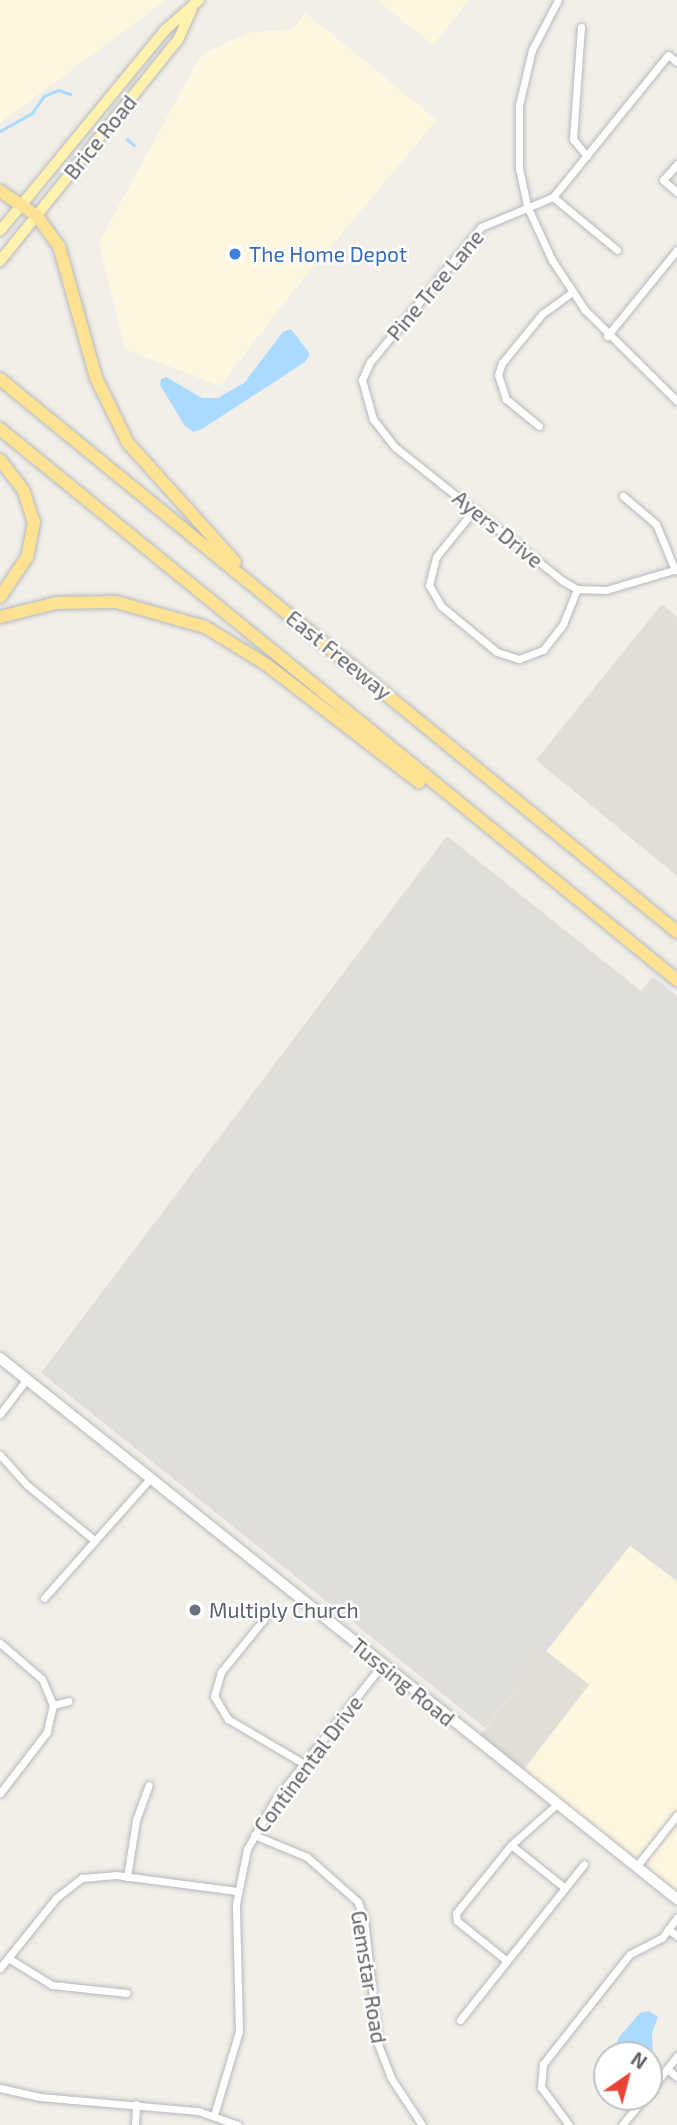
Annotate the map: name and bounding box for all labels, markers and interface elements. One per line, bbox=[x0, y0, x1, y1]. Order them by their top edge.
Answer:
street label: Brice Road bbox=[58, 90, 142, 184]
street label: Pine Tree Lane bbox=[381, 224, 489, 346]
place label: The Home Depot bbox=[249, 241, 407, 267]
marker: The Home Depot bbox=[227, 246, 243, 262]
street label: Ayers Drive bbox=[448, 485, 548, 573]
street label: East Freeway bbox=[281, 605, 397, 705]
place label: Multiply Church bbox=[209, 1597, 359, 1623]
marker: Multiply Church bbox=[187, 1602, 203, 1618]
street label: Tussing Road bbox=[346, 1633, 460, 1731]
street label: Continental Drive bbox=[248, 1690, 368, 1838]
street label: Gemstar Road bbox=[346, 1909, 392, 2045]
north arrow bbox=[593, 2041, 663, 2111]
text: N bbox=[627, 2047, 651, 2073]

